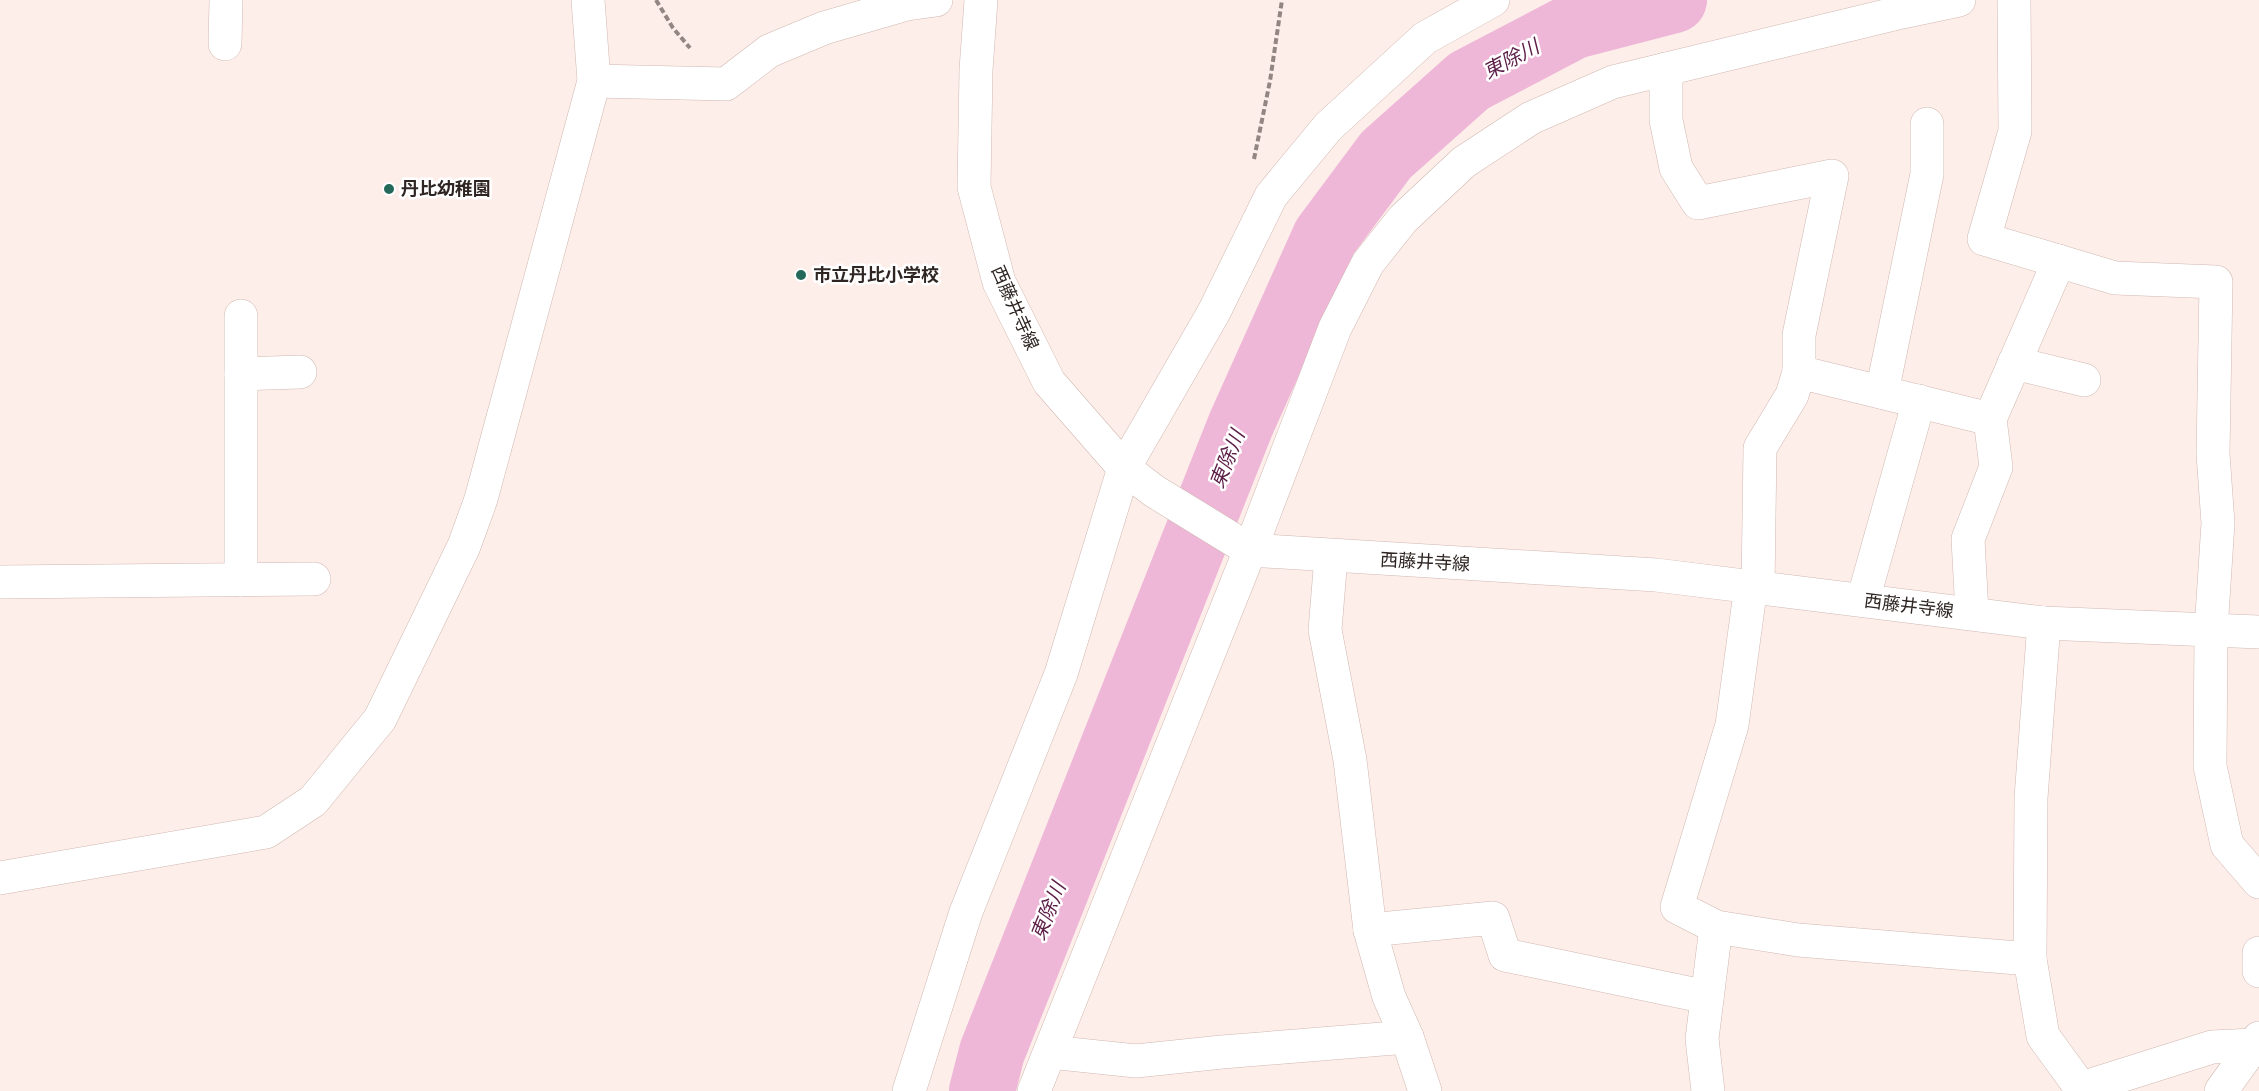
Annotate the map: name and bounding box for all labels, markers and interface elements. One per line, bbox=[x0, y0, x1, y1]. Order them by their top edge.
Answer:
water label: 東除川 bbox=[1479, 33, 1545, 84]
place label: 丹比幼稚園 bbox=[401, 178, 491, 200]
marker: 丹比幼稚園 bbox=[382, 182, 396, 196]
street label: 西藤井寺線 bbox=[987, 262, 1043, 354]
place label: 市立丹比小学校 bbox=[813, 264, 939, 286]
marker: 市立丹比小学校 bbox=[794, 268, 808, 282]
water label: 東除川 bbox=[1205, 425, 1250, 491]
street label: 西藤井寺線 bbox=[1379, 549, 1471, 575]
street label: 西藤井寺線 bbox=[1863, 590, 1955, 622]
water label: 東除川 bbox=[1026, 877, 1071, 943]

